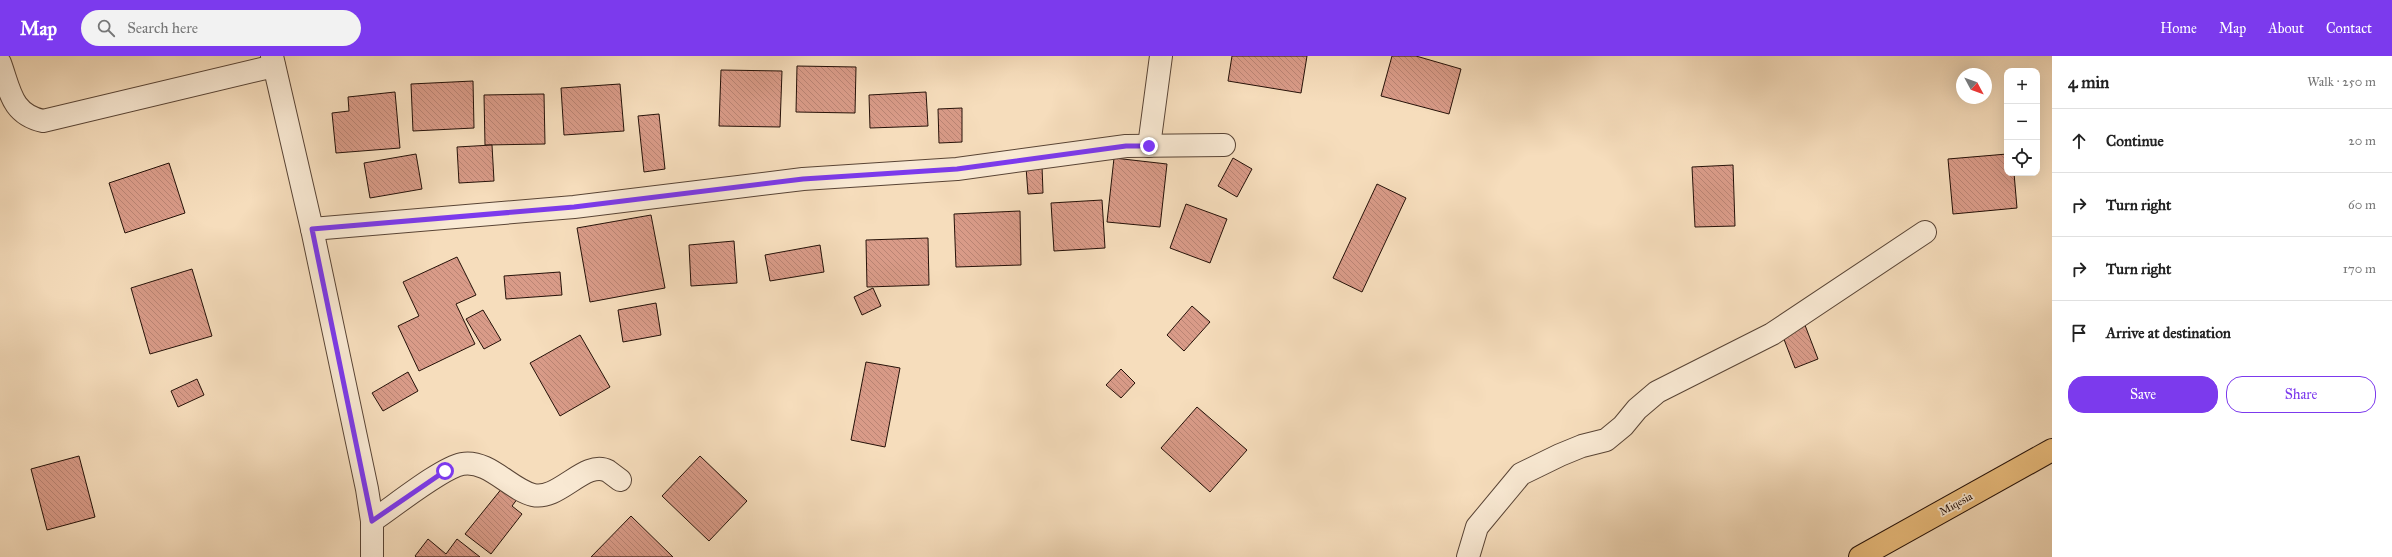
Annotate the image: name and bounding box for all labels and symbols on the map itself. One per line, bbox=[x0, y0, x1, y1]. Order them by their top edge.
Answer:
north arrow bbox=[1956, 68, 1992, 104]
route end bbox=[1140, 137, 1158, 155]
route start bbox=[436, 462, 454, 480]
street label: Miqesia bbox=[1937, 489, 1976, 519]

